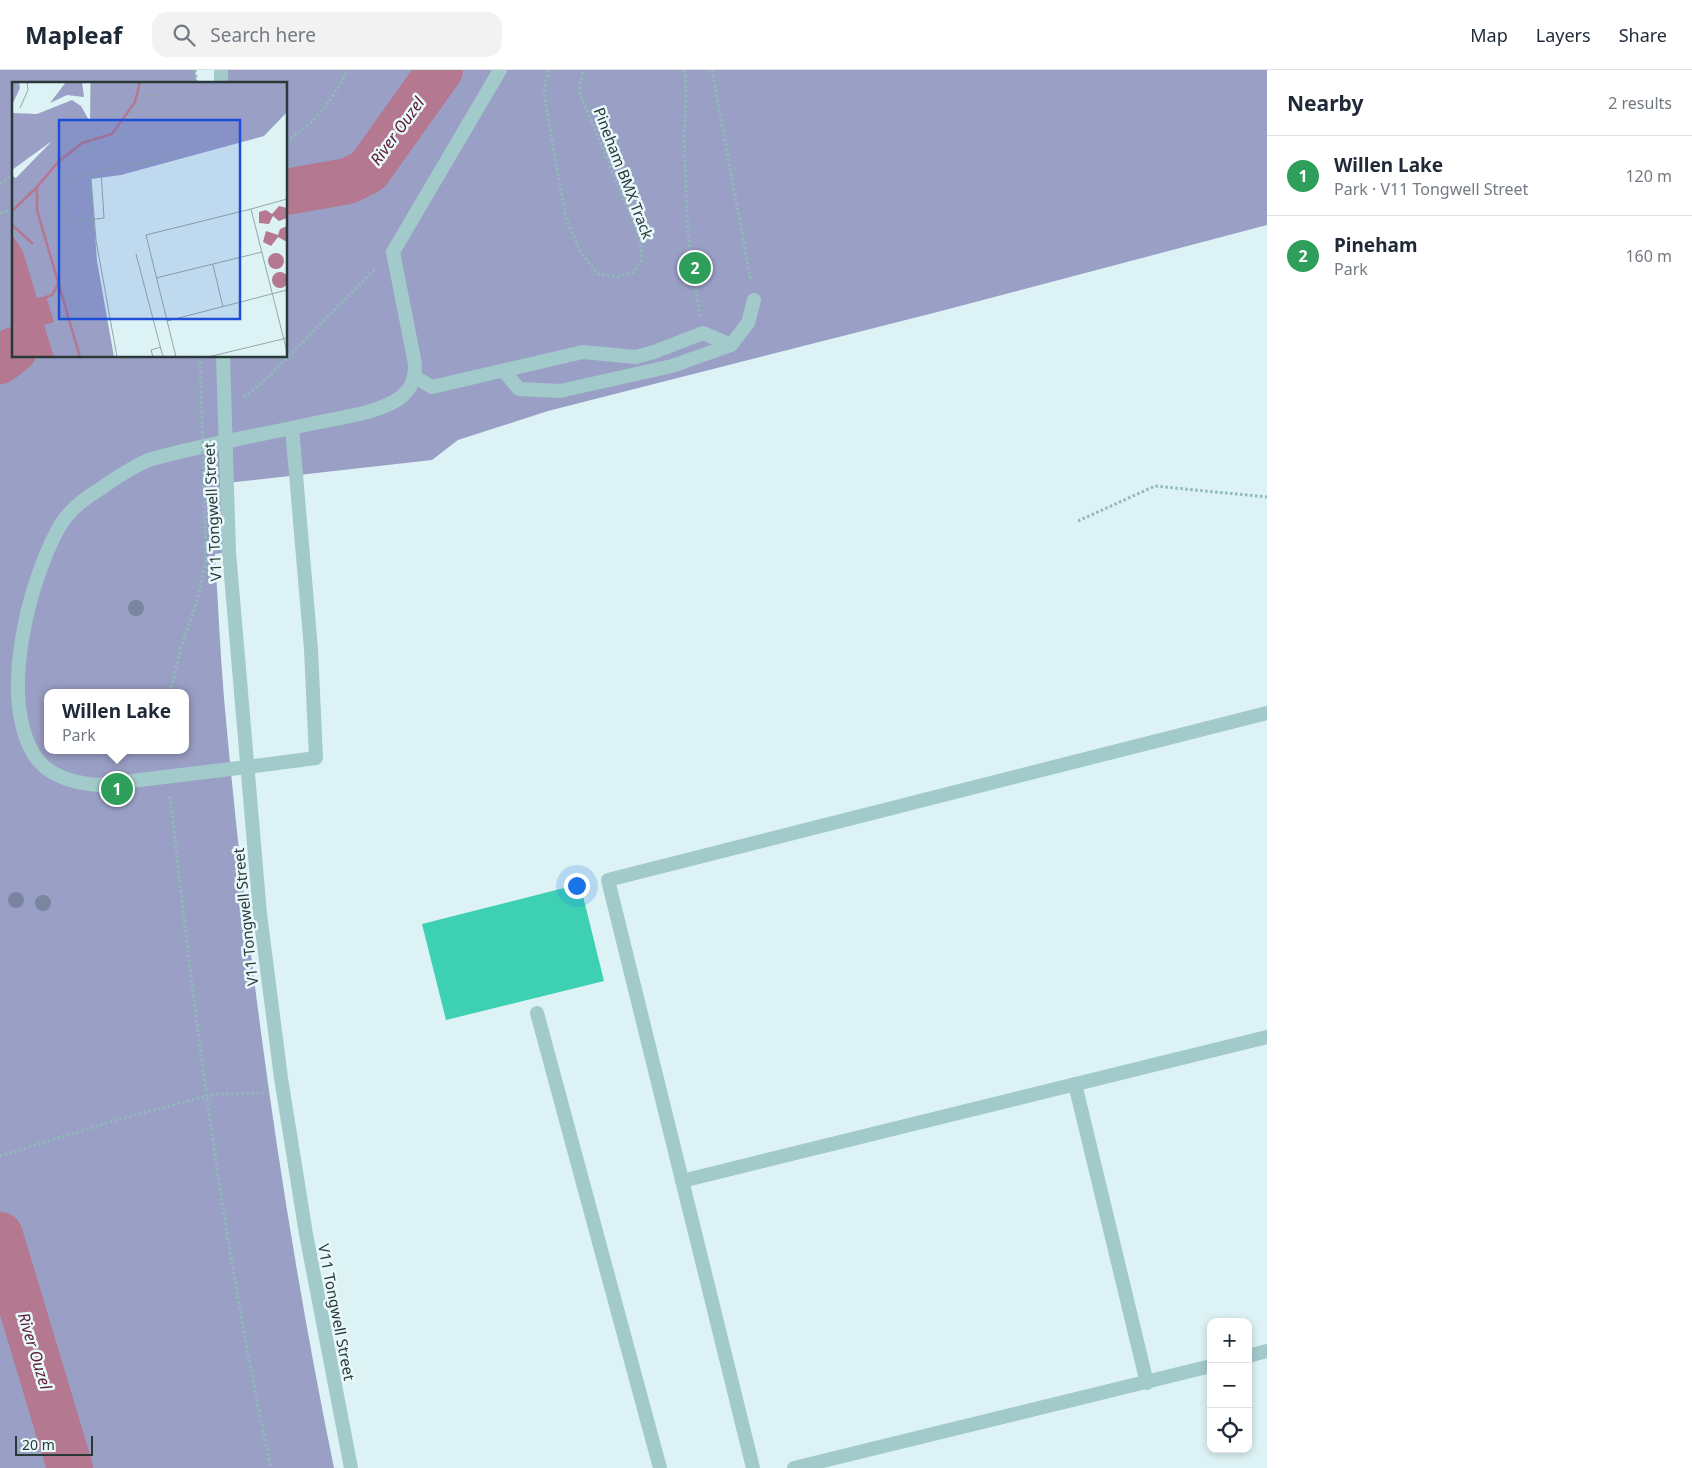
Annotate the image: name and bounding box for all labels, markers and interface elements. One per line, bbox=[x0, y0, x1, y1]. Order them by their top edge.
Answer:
search box bbox=[152, 12, 502, 57]
text: Mapleaf bbox=[25, 18, 122, 51]
icon: search bbox=[170, 21, 198, 49]
text: Search here bbox=[210, 22, 316, 48]
text: Map bbox=[1470, 23, 1508, 47]
text: Layers bbox=[1536, 23, 1591, 47]
text: Share bbox=[1619, 23, 1667, 47]
inset map bbox=[12, 82, 288, 358]
text: Nearby bbox=[1287, 89, 1363, 117]
water label: River Ouzel bbox=[365, 92, 430, 170]
text: 2 results bbox=[1608, 92, 1672, 114]
street label: Pineham BMX Track bbox=[590, 104, 658, 242]
text: Willen Lake bbox=[1334, 152, 1443, 178]
text: 1 bbox=[1298, 165, 1308, 187]
text: 120 m bbox=[1625, 165, 1672, 187]
text: Park · V11 Tongwell Street bbox=[1334, 178, 1528, 200]
text: Pineham bbox=[1334, 232, 1417, 258]
text: 2 bbox=[1298, 245, 1308, 267]
text: 160 m bbox=[1625, 245, 1672, 267]
pin: 2 bbox=[679, 249, 711, 287]
text: Park bbox=[1334, 258, 1368, 280]
street label: V11 Tongwell Street bbox=[198, 442, 226, 582]
popup bbox=[44, 689, 189, 754]
text: Willen Lake bbox=[62, 698, 171, 724]
text: Park bbox=[62, 724, 96, 746]
pin: 1 bbox=[101, 770, 133, 808]
street label: V11 Tongwell Street bbox=[228, 846, 262, 987]
your location bbox=[564, 873, 590, 899]
street label: V11 Tongwell Street bbox=[314, 1242, 360, 1383]
water label: River Ouzel bbox=[13, 1310, 57, 1393]
map controls bbox=[1207, 1318, 1252, 1453]
button: + bbox=[1207, 1318, 1252, 1363]
button: − bbox=[1207, 1363, 1252, 1408]
button: locate bbox=[1207, 1408, 1252, 1453]
scale bar bbox=[15, 1433, 92, 1456]
text: 20 m bbox=[22, 1435, 55, 1454]

